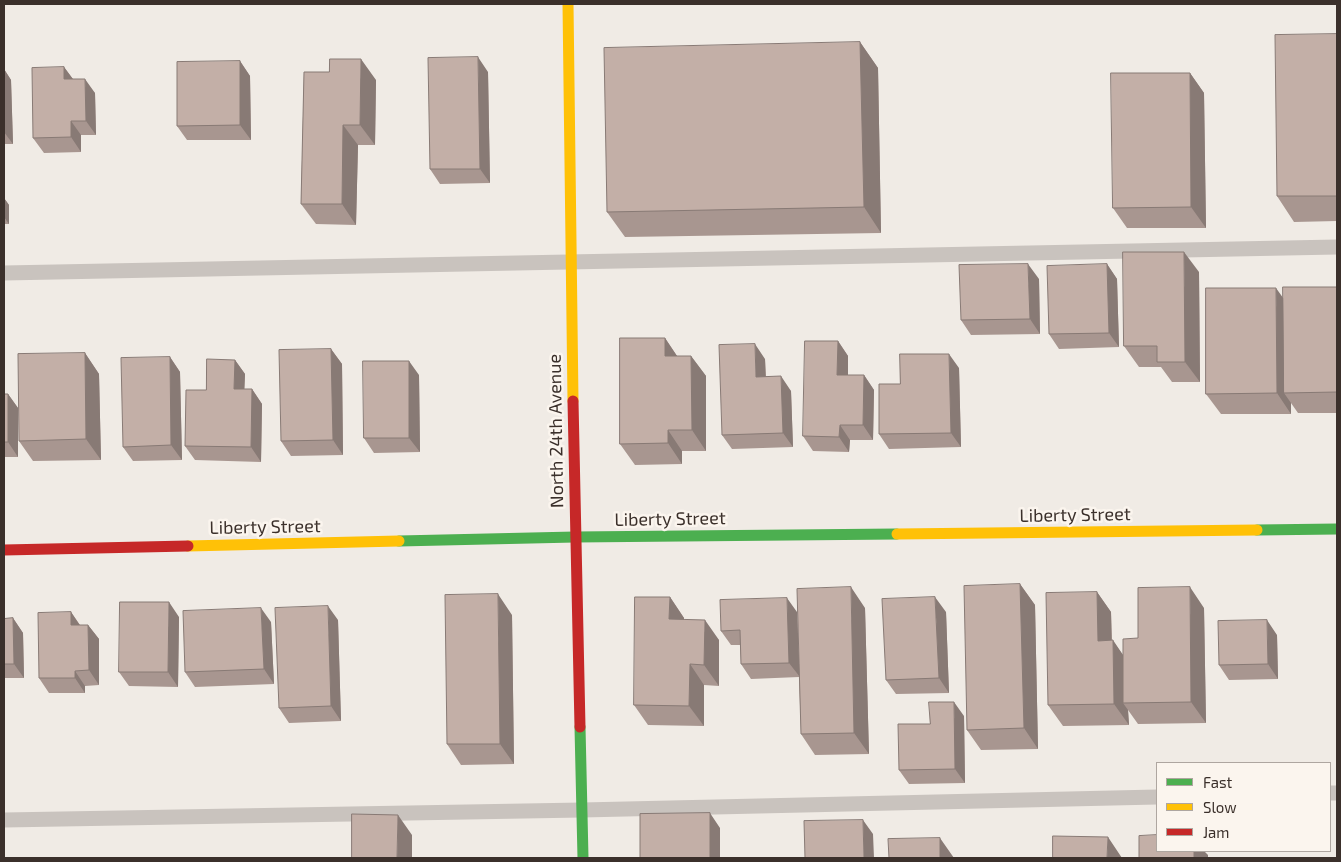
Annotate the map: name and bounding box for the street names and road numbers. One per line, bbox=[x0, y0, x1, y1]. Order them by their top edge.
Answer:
street label: North 24th Avenue bbox=[544, 354, 568, 508]
street label: Liberty Street bbox=[1019, 503, 1131, 527]
street label: Liberty Street bbox=[614, 507, 726, 531]
street label: Liberty Street bbox=[209, 515, 321, 539]

